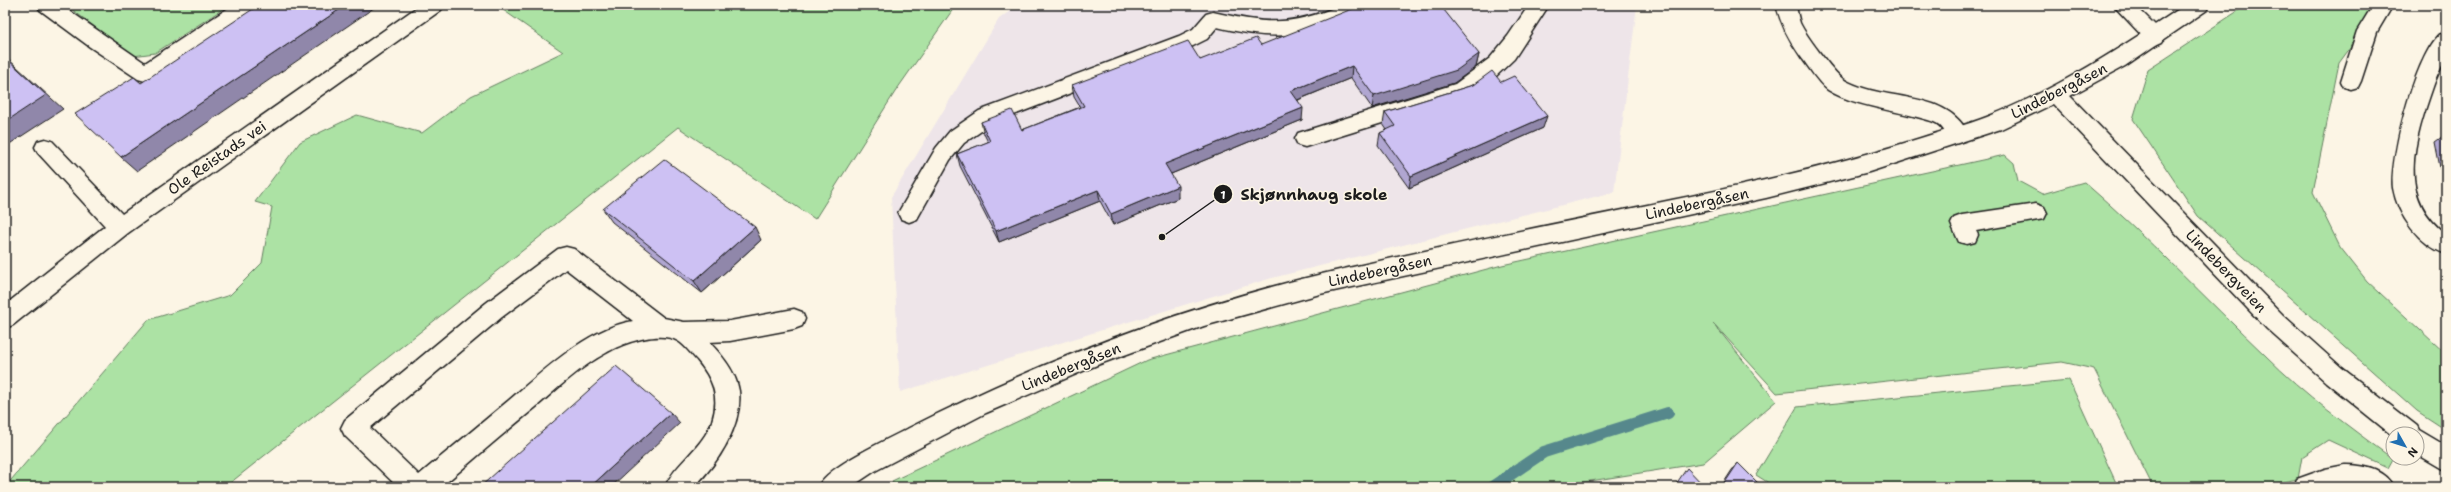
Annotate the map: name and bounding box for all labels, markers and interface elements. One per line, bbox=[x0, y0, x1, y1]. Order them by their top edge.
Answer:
street label: Lindebergåsen bbox=[2008, 58, 2110, 124]
street label: Ole Reistads vei bbox=[164, 117, 270, 199]
callout: Skjønnhaug skole bbox=[1213, 180, 1396, 208]
street label: Lindebergåsen bbox=[1643, 183, 1751, 225]
text: Skjønnhaug skole bbox=[1240, 184, 1388, 205]
text: 1 bbox=[1220, 187, 1226, 203]
street label: Lindebergveien bbox=[2181, 225, 2271, 317]
street label: Lindebergåsen bbox=[1326, 250, 1434, 292]
street label: Lindebergåsen bbox=[1018, 338, 1124, 396]
north arrow bbox=[2385, 426, 2425, 466]
text: N bbox=[2404, 444, 2421, 460]

